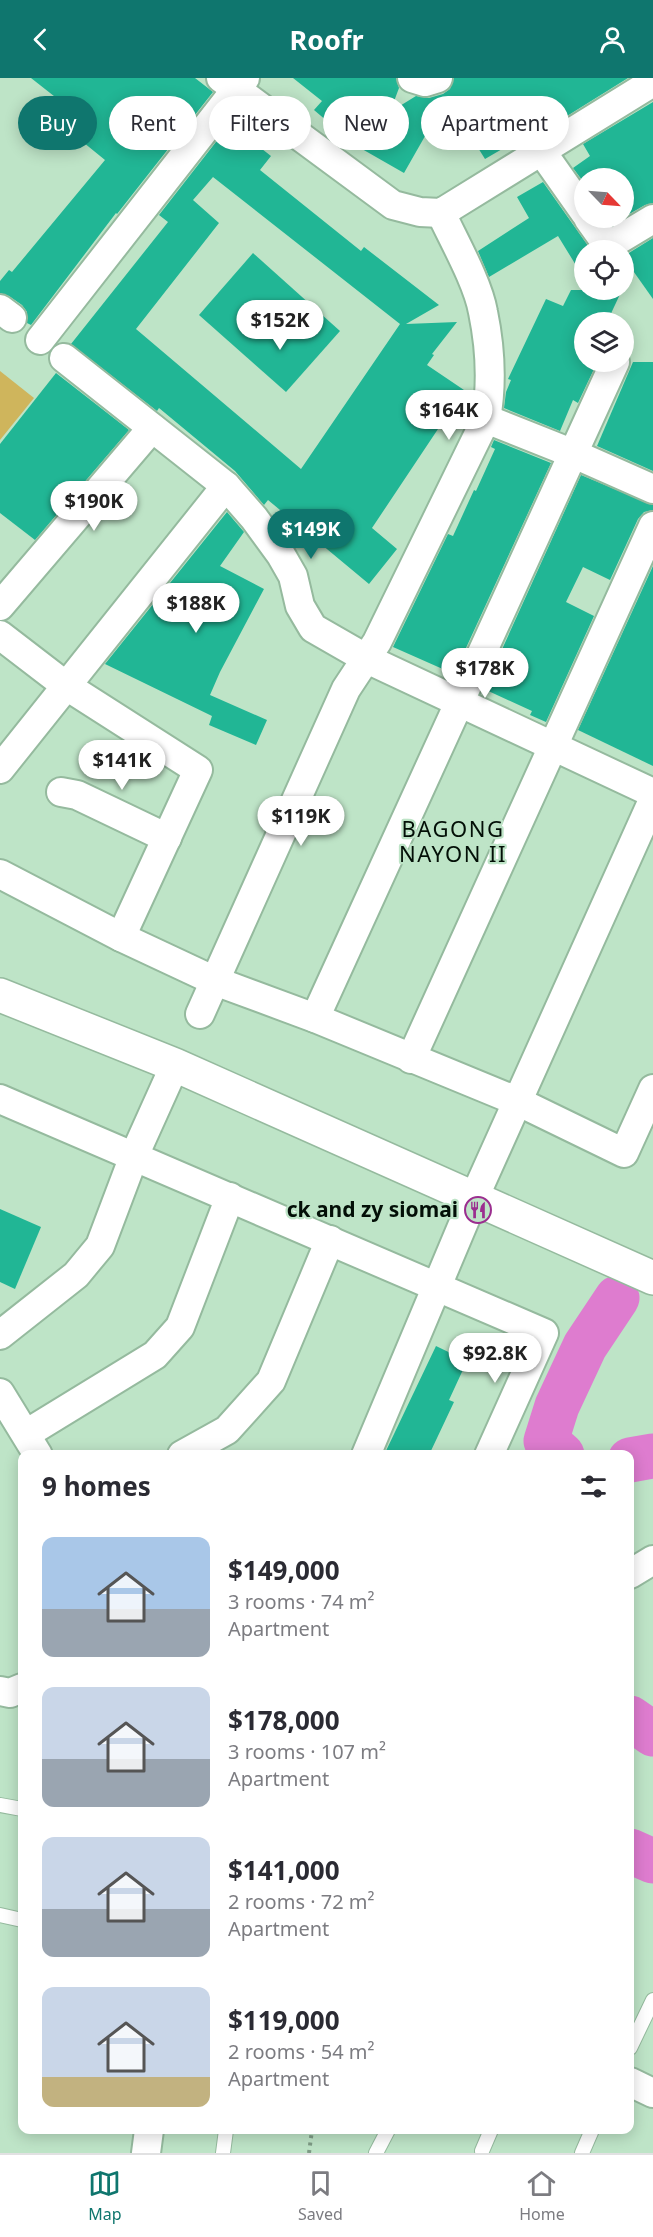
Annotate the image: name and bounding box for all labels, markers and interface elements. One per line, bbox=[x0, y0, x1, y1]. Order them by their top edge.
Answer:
text: Roofr bbox=[290, 21, 363, 58]
icon: back bbox=[24, 23, 57, 56]
icon: person bbox=[596, 23, 629, 56]
chip: Buy bbox=[18, 96, 97, 150]
chip: Rent bbox=[109, 96, 197, 150]
chip: Filters bbox=[209, 96, 311, 150]
chip: New bbox=[323, 96, 409, 150]
chip: Apartment bbox=[421, 96, 569, 150]
north arrow bbox=[574, 168, 634, 228]
map controls bbox=[574, 168, 634, 372]
button: locate bbox=[574, 240, 634, 300]
pin: $152K bbox=[238, 300, 322, 351]
text: $152K bbox=[250, 306, 310, 333]
button: layers bbox=[574, 312, 634, 372]
pin: $164K bbox=[407, 390, 491, 441]
text: $164K bbox=[419, 396, 479, 423]
pin: $190K bbox=[52, 481, 136, 532]
text: $190K bbox=[64, 487, 124, 514]
pin: $149K bbox=[269, 509, 353, 560]
text: $149K bbox=[281, 515, 341, 542]
pin: $188K bbox=[154, 583, 238, 634]
text: $188K bbox=[166, 589, 226, 616]
pin: $178K bbox=[443, 648, 527, 699]
text: $178K bbox=[455, 654, 515, 681]
pin: $141K bbox=[80, 740, 164, 791]
text: $141K bbox=[92, 746, 152, 773]
pin: $119K bbox=[259, 796, 343, 847]
text: $119K bbox=[271, 802, 331, 829]
district label: BAGONG NAYON II bbox=[399, 813, 507, 868]
place label: ck and zy siomai bbox=[287, 1195, 458, 1223]
restaurant icon: ck and zy siomai bbox=[463, 1195, 493, 1225]
pin: $92.8K bbox=[446, 1333, 544, 1384]
text: $92.8K bbox=[463, 1339, 527, 1366]
text: 9 homes bbox=[42, 1468, 151, 1504]
icon: filters bbox=[577, 1470, 610, 1503]
text: $149,000 bbox=[228, 1552, 340, 1588]
icon: home bbox=[90, 1561, 162, 1633]
text: 3 rooms · 74 m² bbox=[228, 1588, 375, 1615]
text: Apartment bbox=[228, 1615, 329, 1642]
text: $178,000 bbox=[228, 1702, 340, 1738]
icon: home bbox=[90, 1711, 162, 1783]
text: 3 rooms · 107 m² bbox=[228, 1738, 386, 1765]
text: Apartment bbox=[228, 1765, 329, 1792]
text: $141,000 bbox=[228, 1852, 340, 1888]
icon: home bbox=[90, 1861, 162, 1933]
text: 2 rooms · 72 m² bbox=[228, 1888, 375, 1915]
text: Apartment bbox=[228, 1915, 329, 1942]
text: $119,000 bbox=[228, 2002, 340, 2038]
icon: home bbox=[90, 2011, 162, 2083]
text: 2 rooms · 54 m² bbox=[228, 2038, 375, 2065]
text: Apartment bbox=[228, 2065, 329, 2092]
tab: Map bbox=[88, 2167, 122, 2225]
tab: Saved bbox=[298, 2167, 343, 2225]
tab: Home bbox=[519, 2167, 565, 2225]

